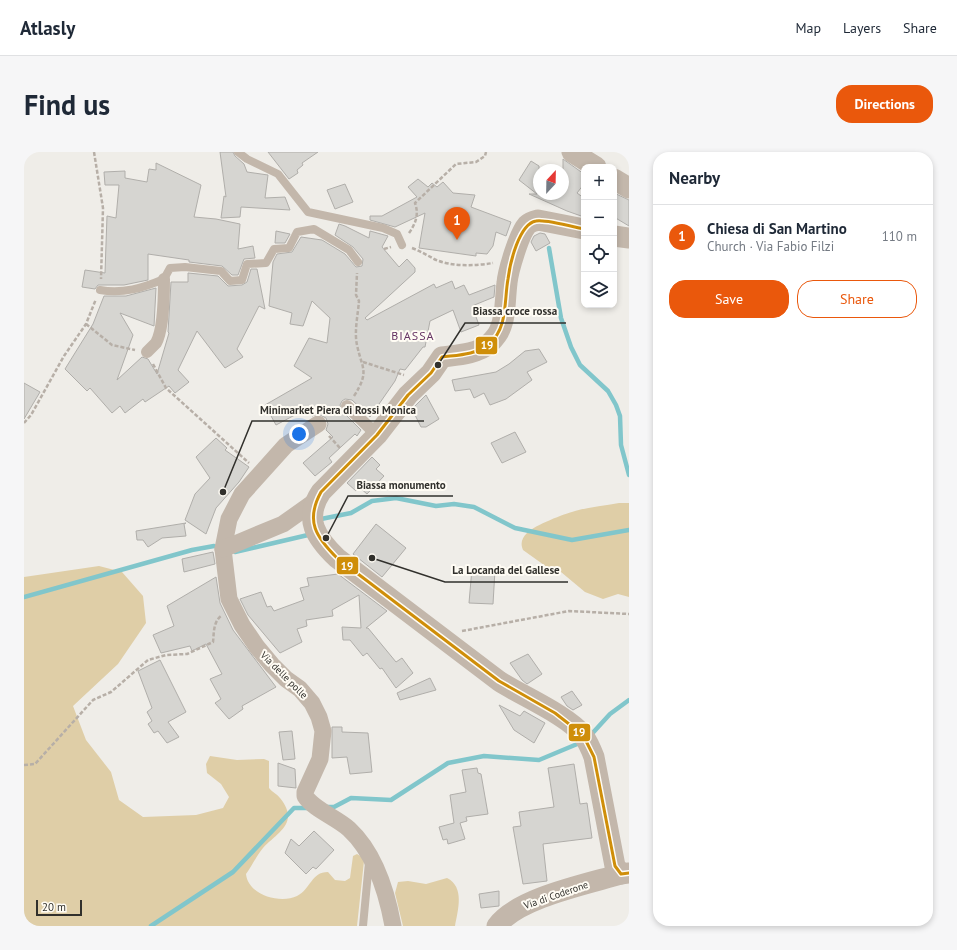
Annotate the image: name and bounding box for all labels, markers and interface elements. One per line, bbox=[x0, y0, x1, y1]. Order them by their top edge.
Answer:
text: Atlasly bbox=[20, 16, 75, 40]
text: Map bbox=[795, 19, 821, 37]
text: Layers bbox=[843, 19, 881, 37]
text: Share bbox=[903, 19, 937, 37]
button: Directions bbox=[836, 85, 933, 123]
text: Find us bbox=[24, 86, 110, 123]
north arrow bbox=[533, 164, 569, 200]
map controls bbox=[581, 164, 617, 308]
button: + bbox=[581, 164, 617, 200]
text: Nearby bbox=[669, 167, 720, 189]
button: − bbox=[581, 200, 617, 236]
pin: 1 bbox=[444, 207, 470, 240]
text: Chiesa di San Martino bbox=[707, 219, 847, 238]
text: 1 bbox=[678, 228, 686, 245]
text: 110 m bbox=[882, 228, 917, 245]
button: locate bbox=[581, 236, 617, 272]
text: Church · Via Fabio Filzi bbox=[707, 238, 834, 255]
button: layers bbox=[581, 272, 617, 308]
button: Save bbox=[669, 280, 789, 318]
button: Share bbox=[797, 280, 917, 318]
callout: Biassa croce rossa bbox=[465, 300, 566, 323]
text: Biassa croce rossa bbox=[473, 304, 557, 318]
district label: BIASSA bbox=[391, 328, 435, 343]
line badge: 19 bbox=[475, 336, 498, 355]
text: 19 bbox=[481, 338, 493, 352]
callout: Minimarket Piera di Rossi Monica bbox=[252, 398, 424, 421]
text: Minimarket Piera di Rossi Monica bbox=[260, 403, 416, 417]
your location bbox=[289, 424, 309, 444]
callout: Biassa monumento bbox=[348, 473, 453, 496]
text: Biassa monumento bbox=[356, 478, 446, 492]
line badge: 19 bbox=[336, 556, 359, 575]
text: 19 bbox=[341, 559, 353, 573]
callout: La Locanda del Gallese bbox=[445, 559, 568, 582]
text: La Locanda del Gallese bbox=[452, 563, 560, 577]
street label: Via delle polle bbox=[257, 648, 310, 701]
line badge: 19 bbox=[568, 723, 591, 742]
text: 19 bbox=[573, 725, 585, 739]
street label: Via di Coderone bbox=[521, 878, 590, 912]
scale bar bbox=[36, 898, 82, 917]
text: 20 m bbox=[42, 900, 66, 914]

